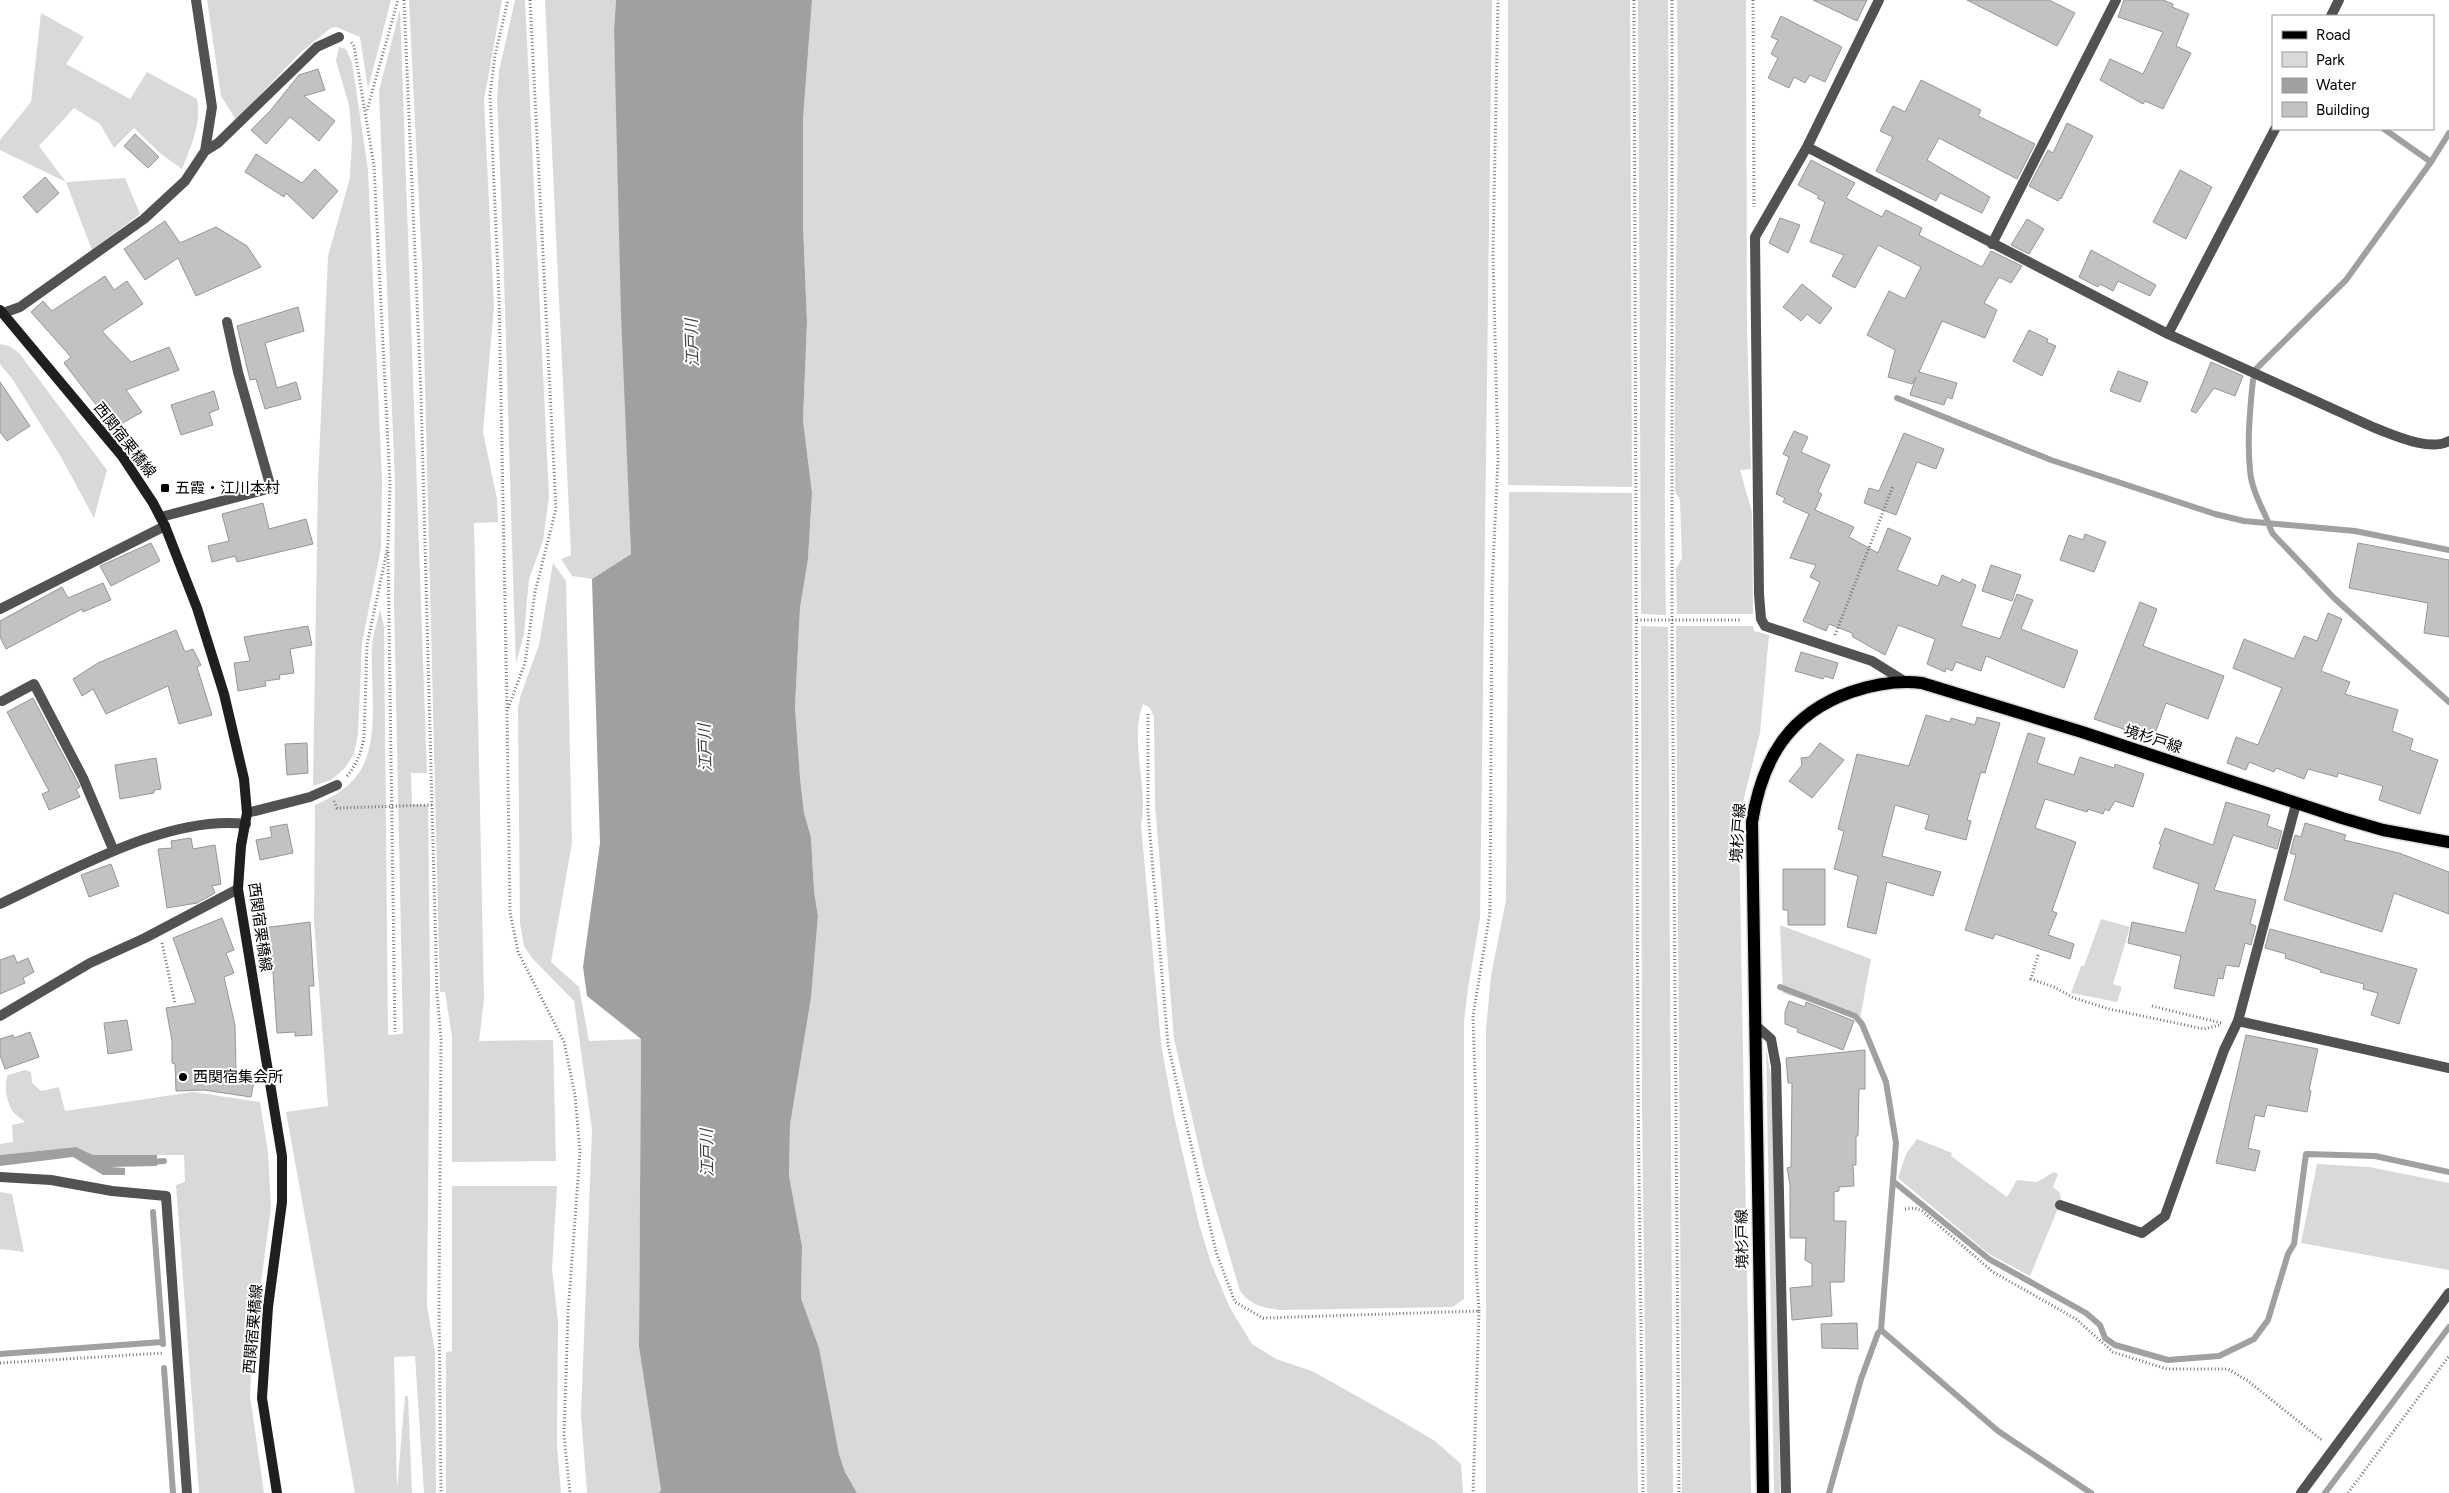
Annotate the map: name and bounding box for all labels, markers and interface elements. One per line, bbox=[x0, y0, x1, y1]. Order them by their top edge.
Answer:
legend bbox=[2272, 15, 2434, 130]
text: Road bbox=[2316, 26, 2351, 44]
text: Park bbox=[2316, 51, 2345, 69]
text: Water bbox=[2316, 76, 2356, 94]
text: Building bbox=[2316, 101, 2370, 119]
water label: 江戸川 bbox=[682, 317, 702, 367]
street label: 西関宿栗橋線 bbox=[90, 399, 160, 481]
place label: 五霞・江川本村 bbox=[175, 479, 280, 497]
marker: 五霞・江川本村 bbox=[159, 482, 171, 494]
street label: 境杉戸線 bbox=[2122, 721, 2184, 757]
water label: 江戸川 bbox=[695, 722, 715, 772]
street label: 境杉戸線 bbox=[1727, 802, 1749, 864]
street label: 西関宿栗橋線 bbox=[245, 881, 275, 973]
place label: 西関宿集会所 bbox=[193, 1068, 283, 1086]
marker: 西関宿集会所 bbox=[177, 1071, 189, 1083]
water label: 江戸川 bbox=[697, 1127, 717, 1177]
street label: 境杉戸線 bbox=[1732, 1209, 1752, 1269]
street label: 西関宿栗橋線 bbox=[240, 1283, 266, 1375]

